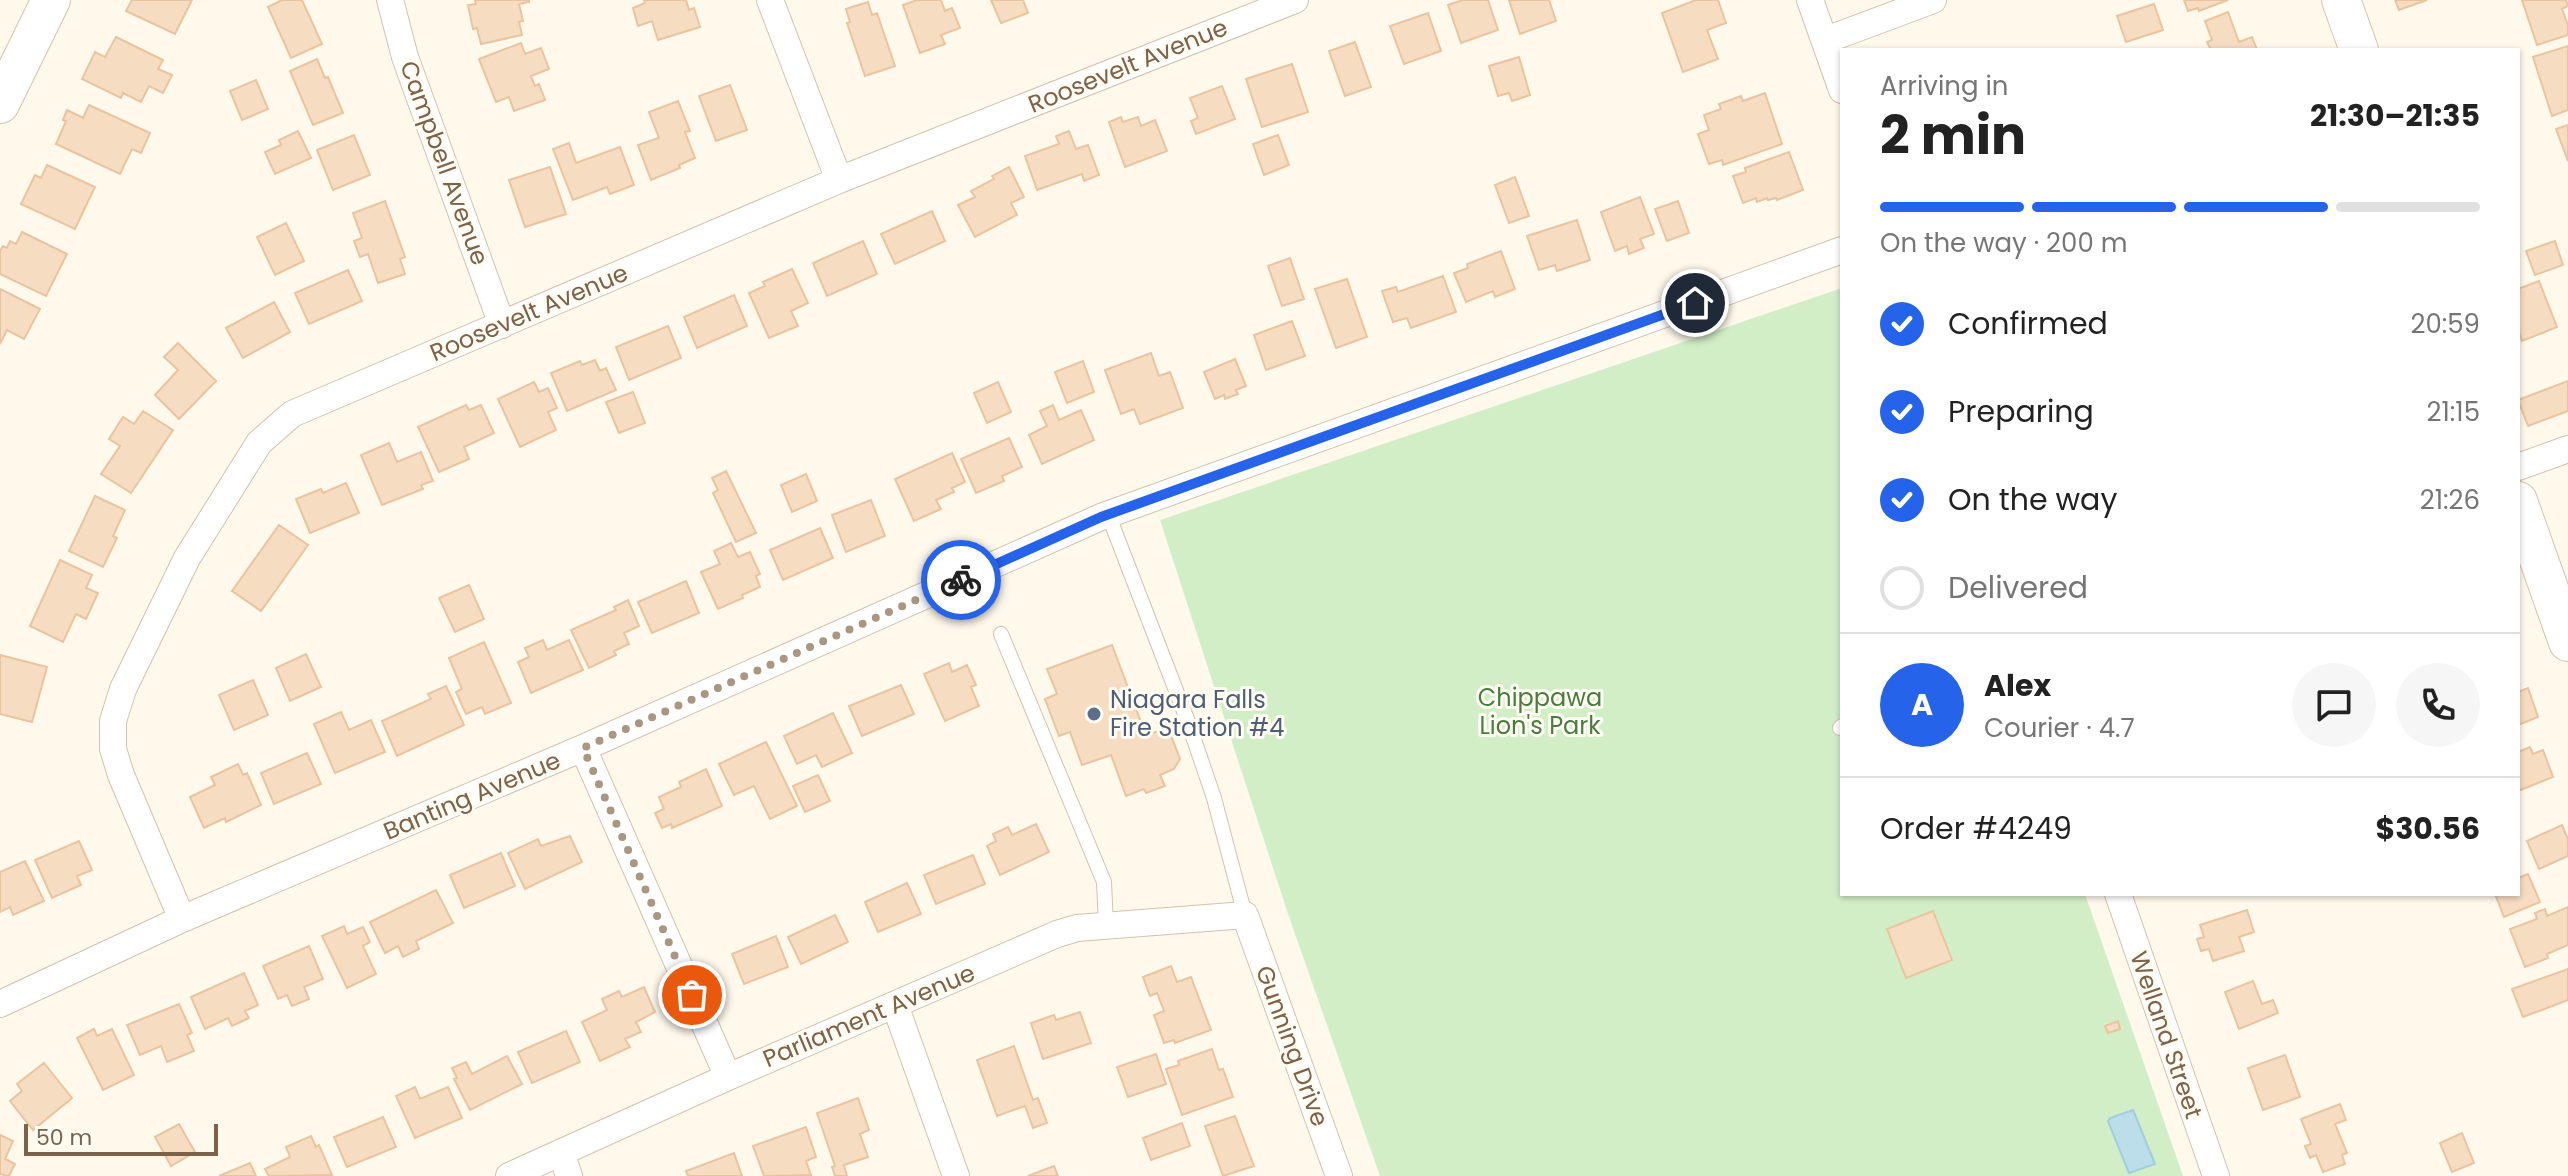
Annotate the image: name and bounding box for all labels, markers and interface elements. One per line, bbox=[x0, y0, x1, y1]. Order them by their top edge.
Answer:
street label: Roosevelt Avenue bbox=[1023, 10, 1232, 121]
street label: Campbell Avenue bbox=[392, 56, 497, 270]
text: Arriving in bbox=[1880, 68, 2009, 104]
text: 21:30–21:35 bbox=[2310, 94, 2480, 137]
text: 2 min bbox=[1880, 99, 2026, 172]
text: On the way · 200 m bbox=[1880, 225, 2127, 261]
street label: Roosevelt Avenue bbox=[425, 256, 633, 369]
pin bbox=[1661, 269, 1729, 337]
icon: home bbox=[1673, 281, 1717, 325]
icon: check bbox=[1880, 302, 1924, 346]
text: Confirmed bbox=[1948, 302, 2108, 345]
text: 20:59 bbox=[2410, 306, 2480, 342]
icon: check bbox=[1880, 390, 1924, 434]
text: Preparing bbox=[1948, 390, 2094, 433]
text: 21:15 bbox=[2427, 394, 2480, 430]
icon: check bbox=[1880, 478, 1924, 522]
text: On the way bbox=[1948, 478, 2117, 521]
text: 21:26 bbox=[2420, 482, 2480, 518]
courier bbox=[921, 540, 1001, 620]
icon: bike bbox=[939, 558, 983, 602]
text: Delivered bbox=[1948, 566, 2088, 609]
button: chat bbox=[2292, 663, 2376, 747]
button: phone bbox=[2396, 663, 2480, 747]
text: Alex bbox=[1984, 664, 2051, 707]
park label: Chippawa Lion's Park bbox=[1478, 681, 1602, 742]
place label: Niagara Falls Fire Station #4 bbox=[1110, 683, 1284, 744]
text: A bbox=[1911, 683, 1933, 726]
marker: Niagara Falls Fire Station #4 bbox=[1085, 705, 1103, 723]
text: Courier · 4.7 bbox=[1984, 710, 2135, 746]
street label: Banting Avenue bbox=[378, 743, 565, 848]
text: Order #4249 bbox=[1880, 807, 2072, 850]
text: $30.56 bbox=[2375, 807, 2480, 850]
street label: Welland Street bbox=[2122, 947, 2210, 1123]
street label: Parliament Avenue bbox=[758, 956, 980, 1075]
pin bbox=[658, 961, 726, 1029]
street label: Gunning Drive bbox=[1248, 961, 1337, 1131]
icon: bag bbox=[670, 973, 714, 1017]
scale bar bbox=[24, 1120, 218, 1156]
text: 50 m bbox=[36, 1122, 92, 1153]

